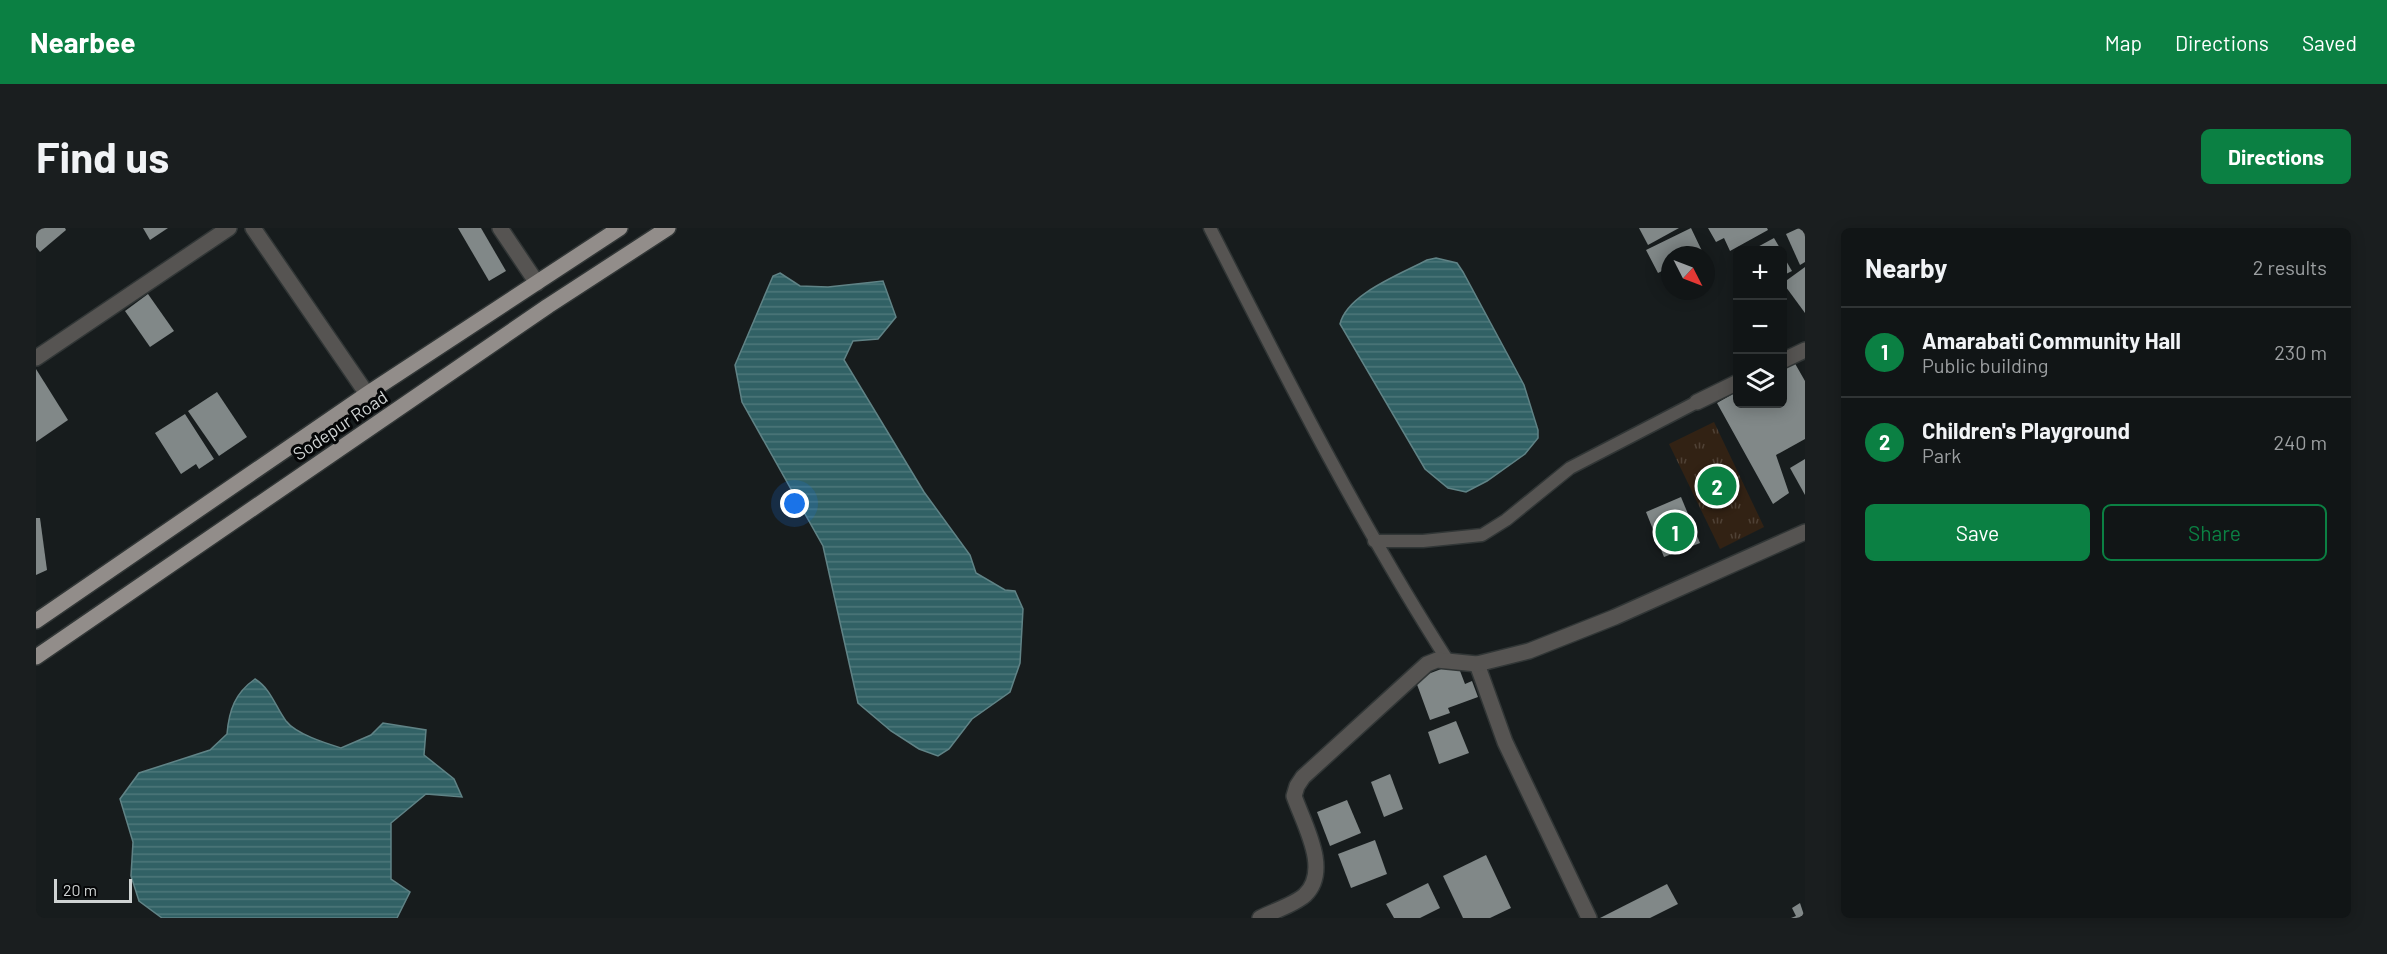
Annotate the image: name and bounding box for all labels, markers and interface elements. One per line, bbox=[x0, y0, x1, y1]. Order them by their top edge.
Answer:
text: Nearbee bbox=[30, 25, 136, 59]
text: Map bbox=[2105, 30, 2142, 55]
text: Directions bbox=[2175, 30, 2269, 55]
text: Saved bbox=[2302, 30, 2357, 55]
button: Directions bbox=[2201, 129, 2351, 184]
text: Find us bbox=[36, 131, 169, 181]
north arrow bbox=[1661, 246, 1715, 300]
map controls bbox=[1733, 246, 1787, 408]
button: + bbox=[1733, 246, 1787, 300]
text: Nearby bbox=[1865, 252, 1947, 283]
text: 2 results bbox=[2253, 255, 2327, 279]
button: − bbox=[1733, 300, 1787, 354]
text: Amarabati Community Hall bbox=[1922, 327, 2181, 353]
text: 1 bbox=[1881, 340, 1888, 364]
text: 230 m bbox=[2274, 340, 2327, 364]
text: Public building bbox=[1922, 353, 2048, 377]
button: layers bbox=[1733, 354, 1787, 408]
street label: Sodepur Road bbox=[289, 385, 391, 465]
text: Children's Playground bbox=[1922, 417, 2130, 443]
text: 2 bbox=[1879, 430, 1890, 454]
text: 240 m bbox=[2273, 430, 2327, 454]
text: Park bbox=[1922, 443, 1961, 467]
pin: 2 bbox=[1698, 464, 1736, 508]
your location bbox=[780, 489, 809, 518]
button: Save bbox=[1865, 504, 2090, 561]
button: Share bbox=[2102, 504, 2327, 561]
pin: 1 bbox=[1656, 510, 1694, 554]
scale bar bbox=[54, 876, 132, 904]
text: 20 m bbox=[63, 880, 97, 899]

